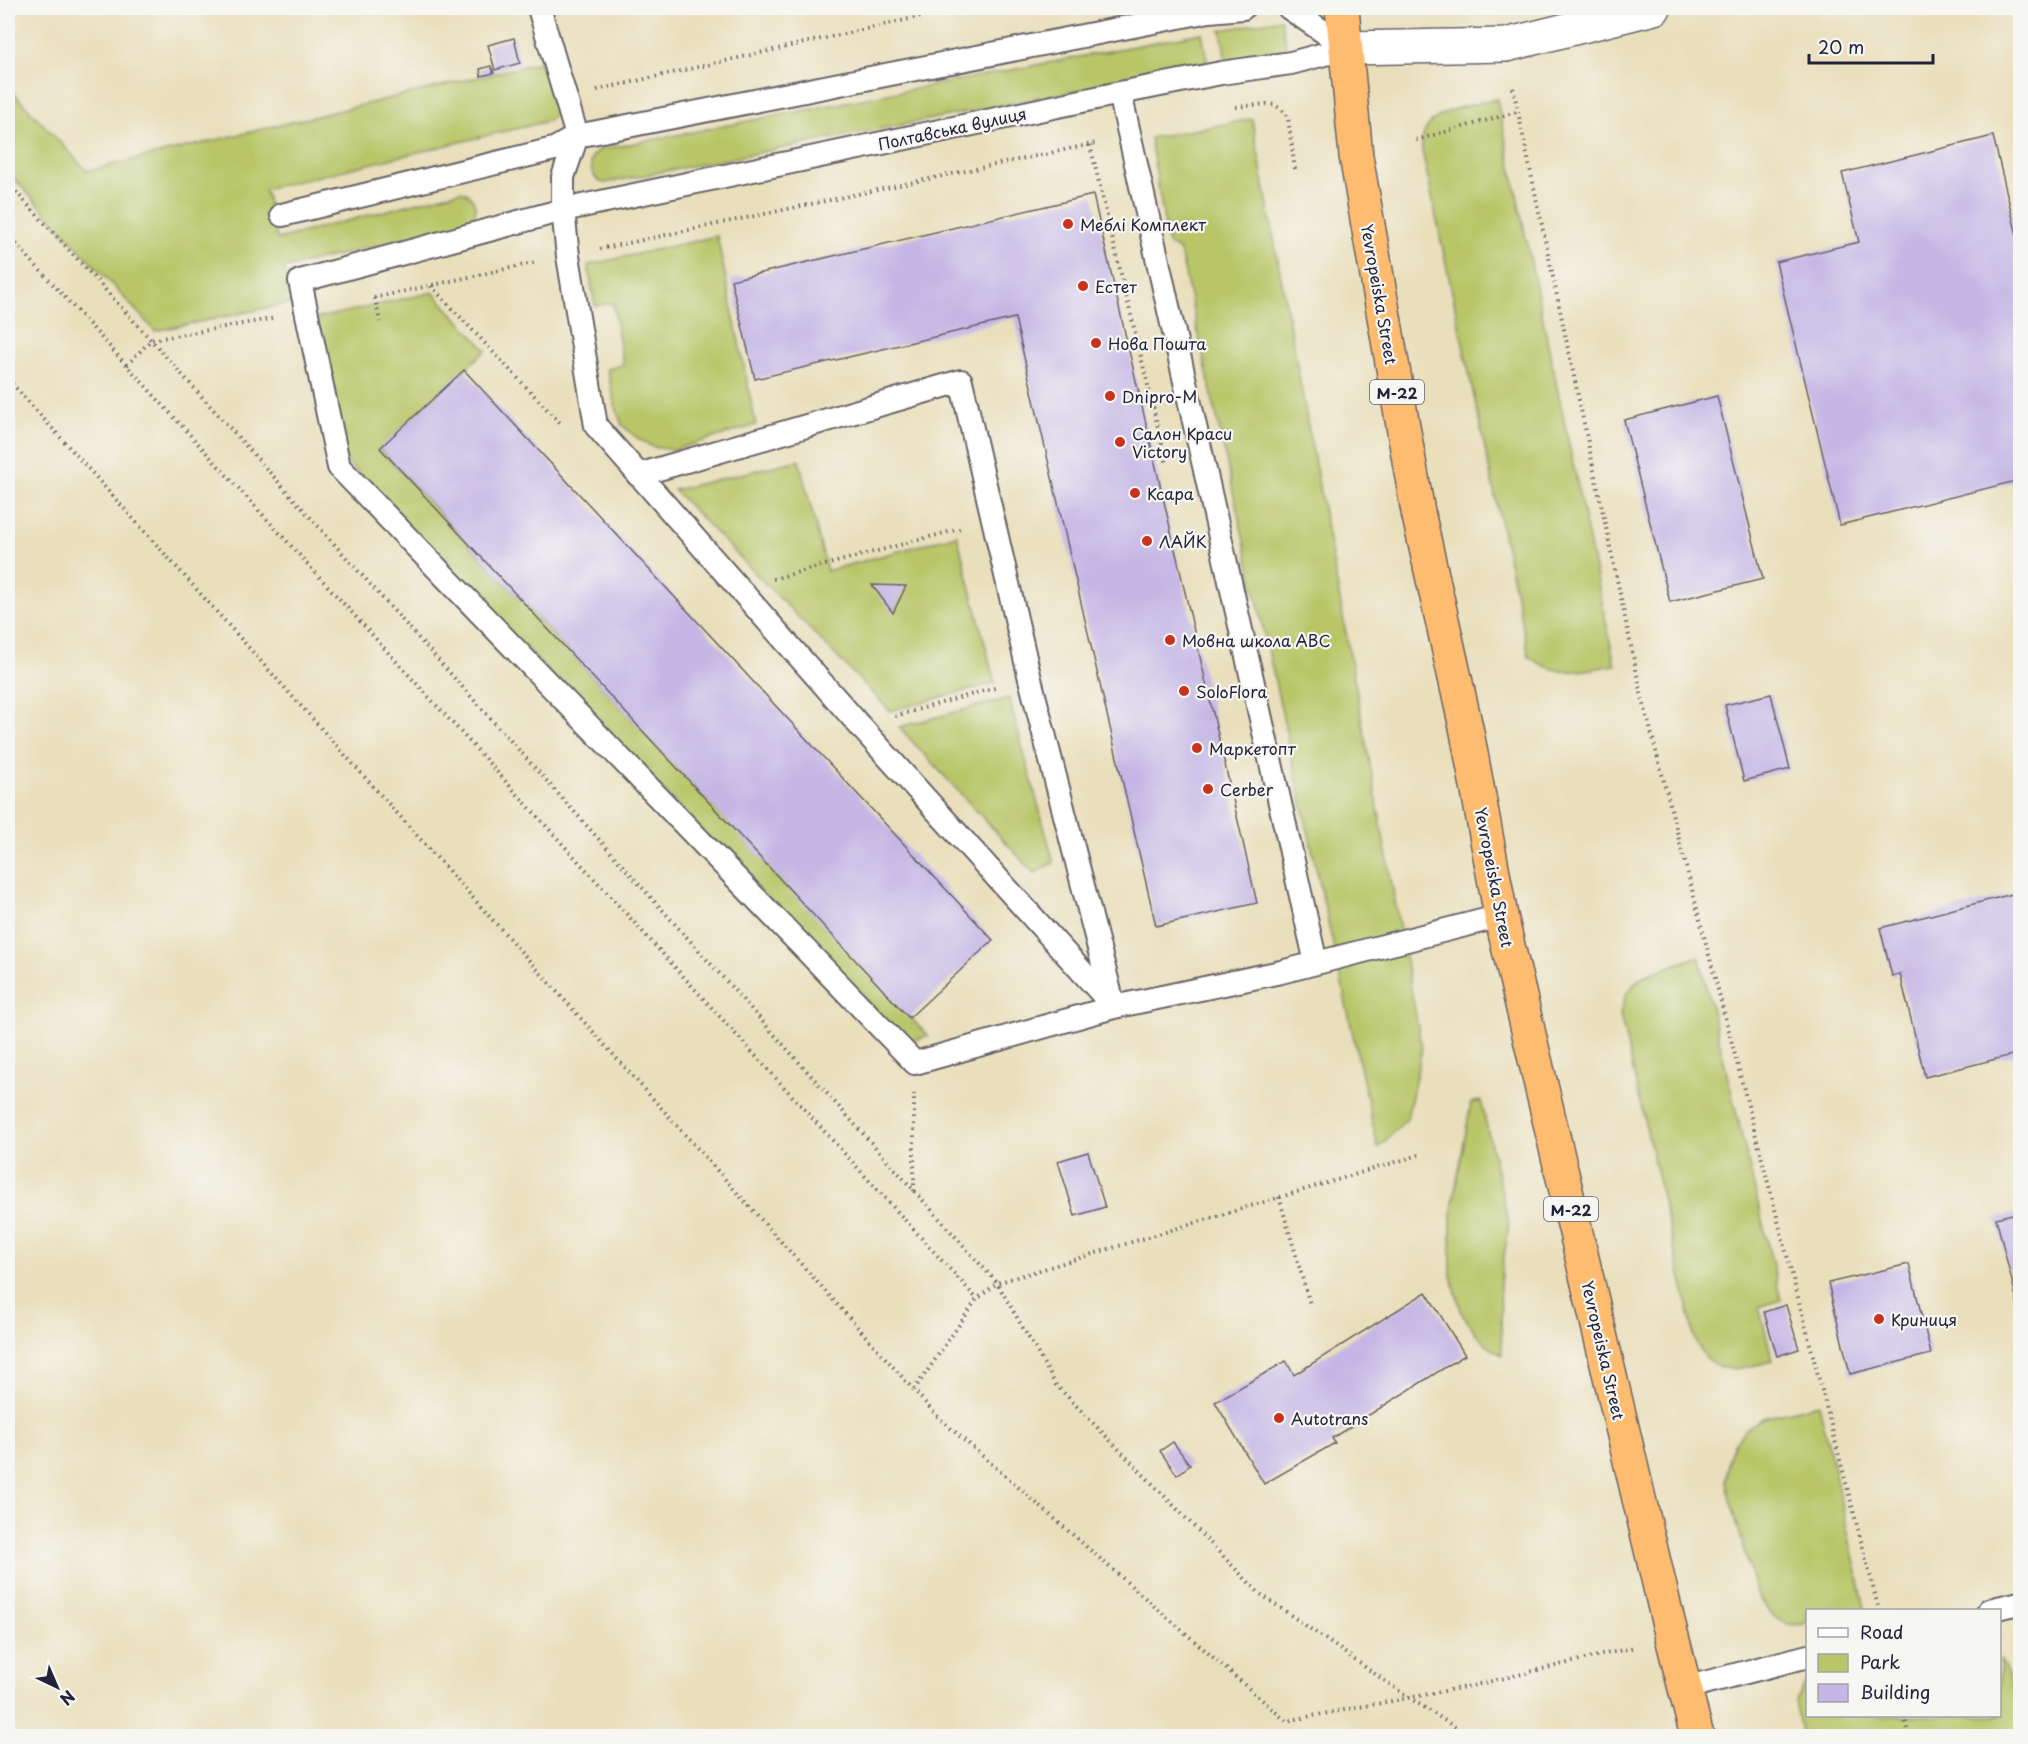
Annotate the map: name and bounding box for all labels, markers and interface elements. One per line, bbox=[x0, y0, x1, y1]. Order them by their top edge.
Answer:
scale bar bbox=[1809, 27, 1934, 65]
text: 20 m bbox=[1818, 33, 1864, 60]
street label: Полтавська вулиця bbox=[875, 101, 1029, 155]
place label: Меблі Комплект bbox=[1080, 212, 1206, 236]
marker: Меблі Комплект bbox=[1061, 217, 1075, 231]
street label: Yevropeiska Street bbox=[1356, 222, 1404, 366]
place label: Естет bbox=[1095, 274, 1137, 298]
marker: Естет bbox=[1076, 279, 1090, 293]
place label: Нова Пошта bbox=[1108, 331, 1206, 355]
marker: Нова Пошта bbox=[1089, 336, 1103, 350]
road number: М-22 bbox=[1370, 380, 1424, 404]
place label: Dnipro-M bbox=[1122, 384, 1197, 408]
marker: Dnipro-M bbox=[1103, 389, 1117, 403]
place label: Салон Краси Victory bbox=[1132, 421, 1232, 463]
marker: Салон Краси Victory bbox=[1113, 435, 1127, 449]
place label: Ксара bbox=[1147, 481, 1194, 505]
marker: Ксара bbox=[1128, 486, 1142, 500]
place label: ЛАЙК bbox=[1159, 529, 1207, 553]
marker: ЛАЙК bbox=[1140, 534, 1154, 548]
place label: Мовна школа ABC bbox=[1182, 628, 1331, 652]
marker: Мовна школа ABC bbox=[1163, 633, 1177, 647]
place label: SoloFlora bbox=[1196, 679, 1267, 703]
marker: SoloFlora bbox=[1177, 684, 1191, 698]
place label: Маркетопт bbox=[1209, 736, 1297, 760]
marker: Маркетопт bbox=[1190, 741, 1204, 755]
place label: Cerber bbox=[1220, 777, 1274, 801]
marker: Cerber bbox=[1201, 782, 1215, 796]
street label: Yevropeiska Street bbox=[1470, 805, 1520, 949]
road number: М-22 bbox=[1544, 1197, 1598, 1221]
street label: Yevropeiska Street bbox=[1576, 1278, 1632, 1422]
place label: Криниця bbox=[1891, 1307, 1957, 1331]
marker: Криниця bbox=[1872, 1312, 1886, 1326]
place label: Autotrans bbox=[1291, 1406, 1368, 1430]
marker: Autotrans bbox=[1272, 1411, 1286, 1425]
legend bbox=[1806, 1609, 2001, 1717]
text: Road bbox=[1860, 1618, 1904, 1645]
text: Park bbox=[1860, 1648, 1900, 1675]
north arrow bbox=[27, 1657, 87, 1717]
text: Building bbox=[1860, 1678, 1930, 1705]
text: N bbox=[55, 1685, 81, 1712]

